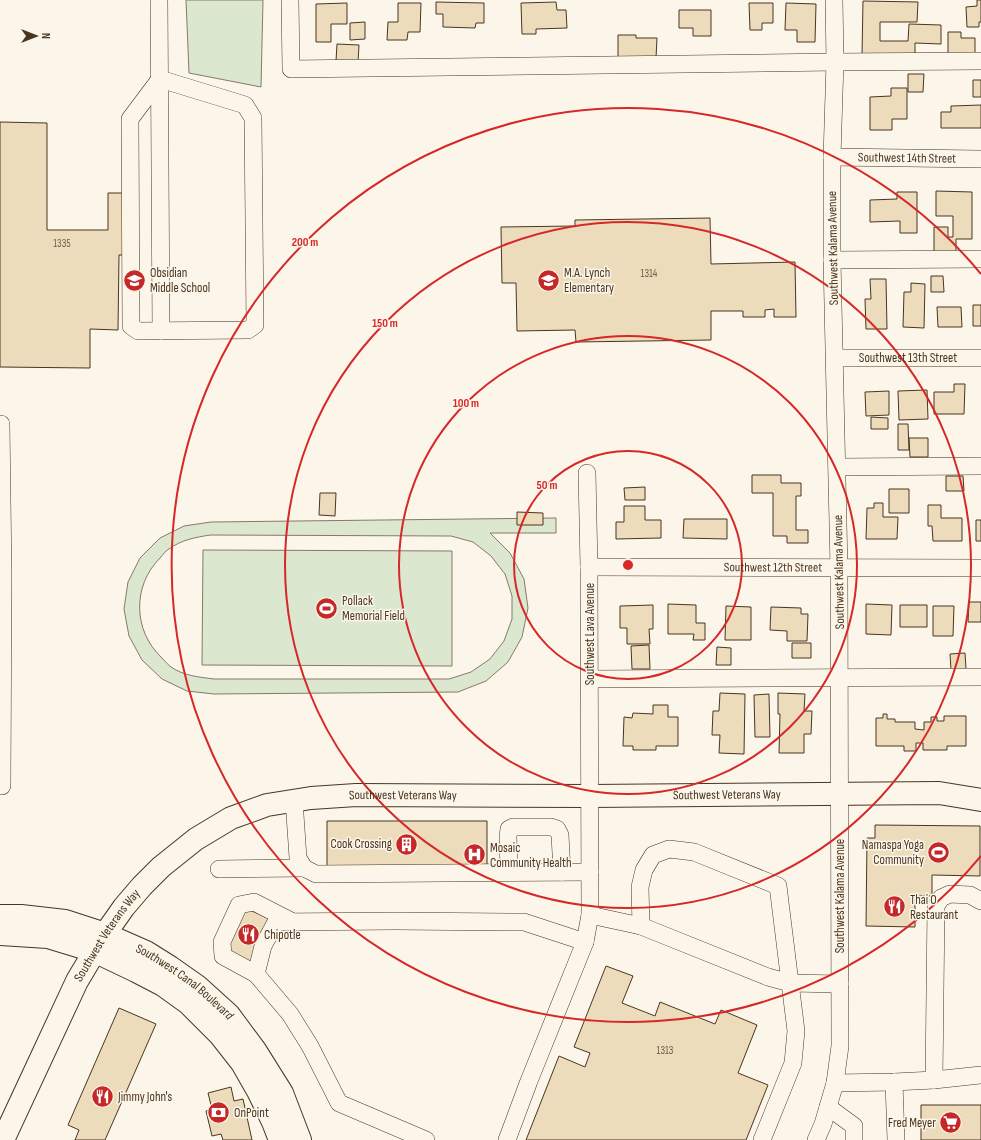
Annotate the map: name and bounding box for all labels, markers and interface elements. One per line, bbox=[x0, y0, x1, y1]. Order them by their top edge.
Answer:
north arrow bbox=[16, 16, 56, 56]
text: N bbox=[39, 33, 52, 39]
street label: Southwest 14th Street bbox=[858, 149, 956, 167]
street label: Southwest Kalama Avenue bbox=[824, 191, 842, 305]
text: 200 m bbox=[292, 235, 318, 250]
house number: 1335 bbox=[53, 237, 71, 250]
place label: Obsidian Middle School bbox=[150, 265, 210, 296]
place label: M.A. Lynch Elementary bbox=[564, 265, 614, 296]
school or university icon: Obsidian Middle School bbox=[121, 267, 147, 293]
school or university icon: M.A. Lynch Elementary bbox=[535, 267, 561, 293]
house number: 1314 bbox=[641, 267, 658, 280]
text: 150 m bbox=[372, 316, 398, 331]
street label: Southwest 13th Street bbox=[859, 350, 957, 366]
text: 100 m bbox=[453, 396, 479, 411]
text: 50 m bbox=[537, 478, 557, 493]
street label: Southwest Kalama Avenue bbox=[830, 515, 848, 629]
centre of rings bbox=[621, 558, 635, 572]
street label: Southwest 12th Street bbox=[724, 559, 822, 576]
street label: Southwest Lava Avenue bbox=[582, 583, 598, 685]
place label: Pollack Memorial Field bbox=[342, 593, 405, 624]
sports icon: Pollack Memorial Field bbox=[314, 595, 340, 621]
street label: Southwest Veterans Way bbox=[673, 786, 781, 803]
street label: Southwest Veterans Way bbox=[348, 787, 457, 803]
building icon: Cook Crossing bbox=[394, 831, 420, 857]
place label: Cook Crossing bbox=[330, 836, 392, 852]
place label: Namaspa Yoga Community bbox=[862, 837, 924, 868]
street label: Southwest Kalama Avenue bbox=[832, 839, 848, 953]
sports icon: Namaspa Yoga Community bbox=[926, 839, 952, 865]
place label: Mosaic Community Health bbox=[490, 840, 572, 871]
hospital icon: Mosaic Community Health bbox=[462, 842, 488, 868]
street label: Southwest Veterans Way bbox=[70, 886, 144, 985]
place label: Thai O Restaurant bbox=[910, 892, 958, 923]
restaurant icon: Thai O Restaurant bbox=[882, 894, 908, 920]
restaurant icon: Chipotle bbox=[236, 922, 262, 948]
place label: Chipotle bbox=[264, 927, 301, 943]
street label: Southwest Canal Boulevard bbox=[133, 941, 238, 1023]
house number: 1313 bbox=[657, 1044, 674, 1057]
restaurant icon: Jimmy John's bbox=[90, 1084, 116, 1110]
place label: Jimmy John's bbox=[117, 1089, 173, 1105]
bank icon: OnPoint bbox=[205, 1100, 231, 1126]
place label: OnPoint bbox=[234, 1105, 269, 1121]
supermarket icon: Fred Meyer bbox=[938, 1110, 964, 1136]
place label: Fred Meyer bbox=[888, 1115, 936, 1131]

